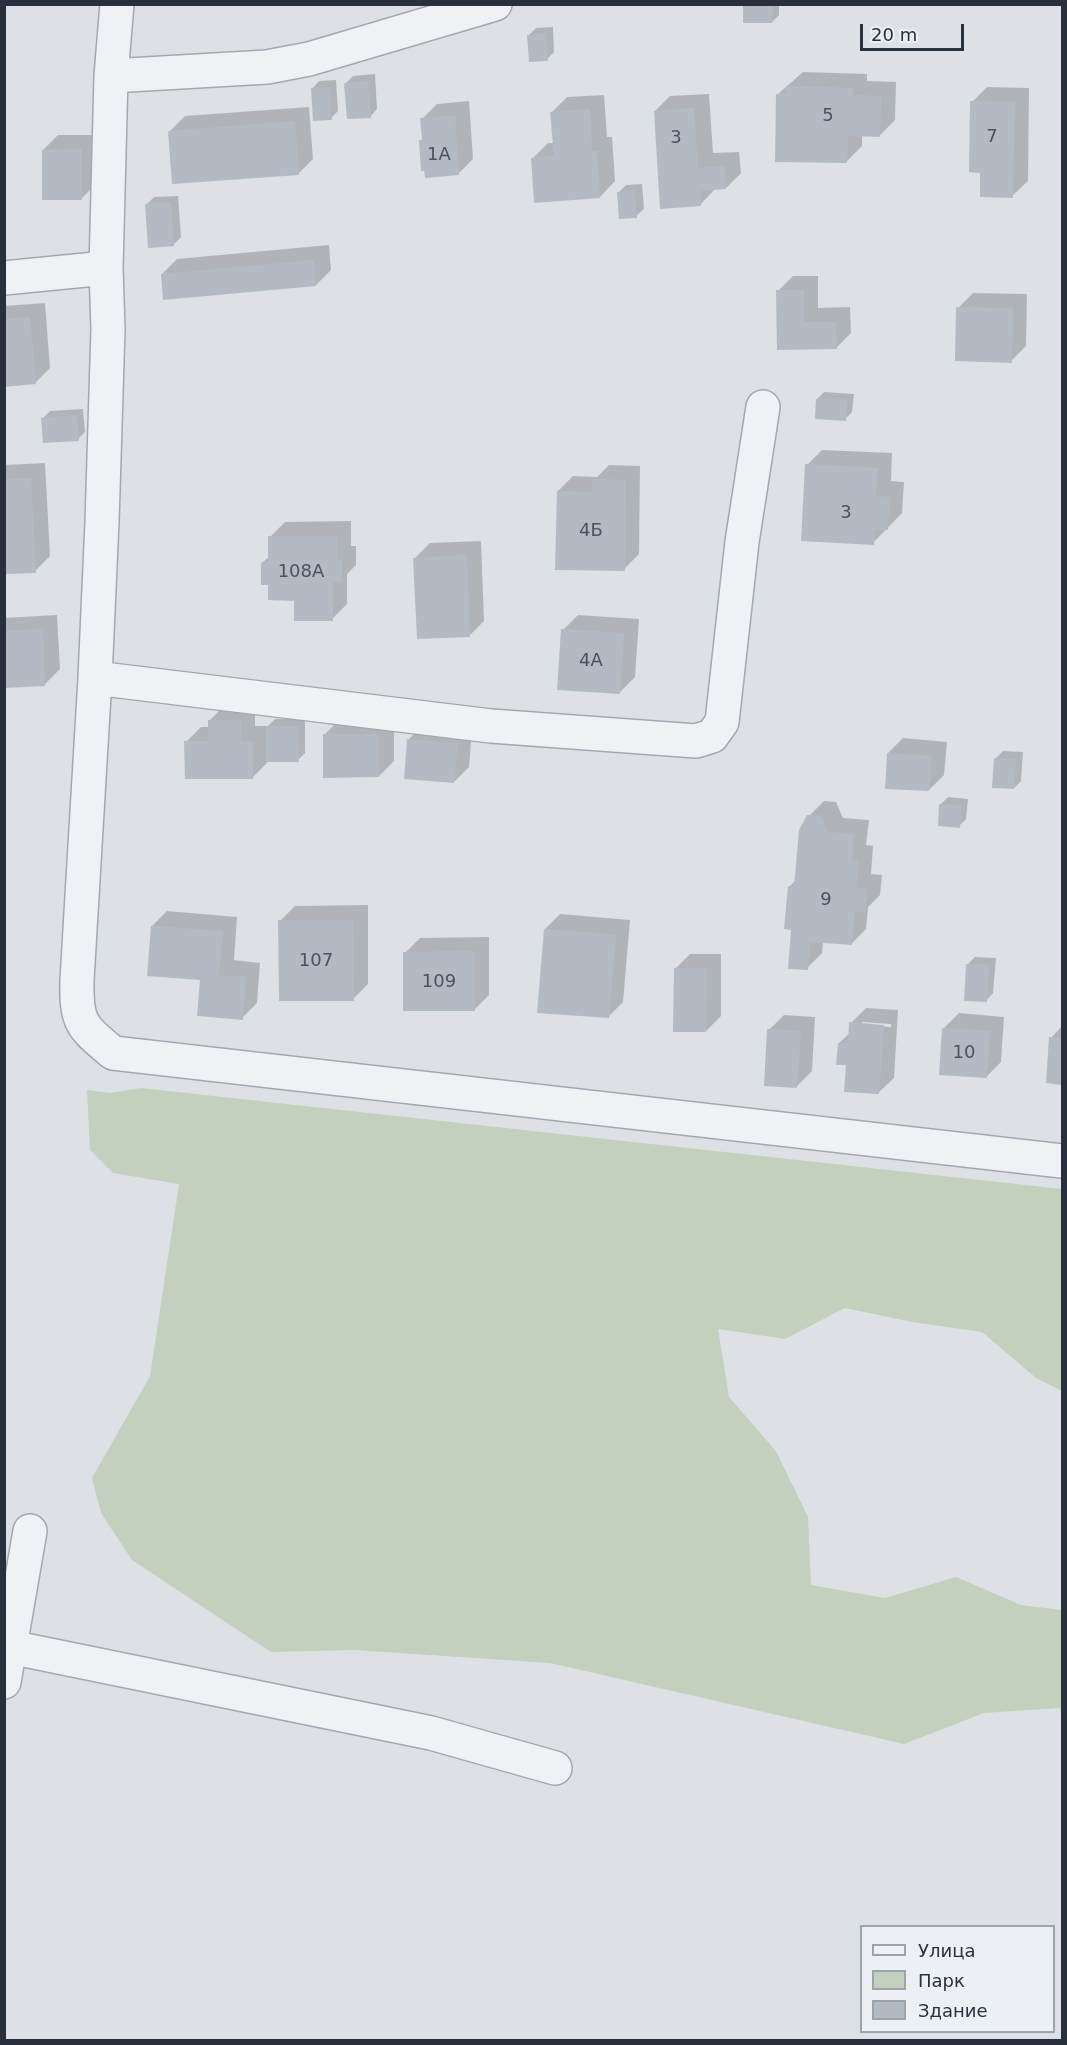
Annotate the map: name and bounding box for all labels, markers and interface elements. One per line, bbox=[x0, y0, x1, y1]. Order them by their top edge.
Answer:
scale bar bbox=[863, 12, 966, 50]
text: 20 m bbox=[871, 24, 917, 45]
house number: 5 bbox=[822, 105, 834, 127]
house number: 7 bbox=[986, 126, 998, 148]
house number: 3 bbox=[670, 127, 682, 149]
house number: 1А bbox=[427, 144, 451, 166]
house number: 3 bbox=[840, 502, 852, 524]
house number: 4Б bbox=[579, 520, 603, 542]
house number: 108А bbox=[278, 561, 324, 583]
house number: 4А bbox=[579, 650, 603, 672]
house number: 9 bbox=[820, 889, 832, 911]
house number: 107 bbox=[299, 950, 333, 972]
house number: 109 bbox=[422, 971, 456, 993]
house number: 10 bbox=[953, 1042, 975, 1064]
legend bbox=[860, 1925, 1055, 2033]
text: Улица bbox=[918, 1940, 975, 1961]
text: Парк bbox=[918, 1970, 965, 1991]
text: Здание bbox=[918, 2000, 988, 2021]

